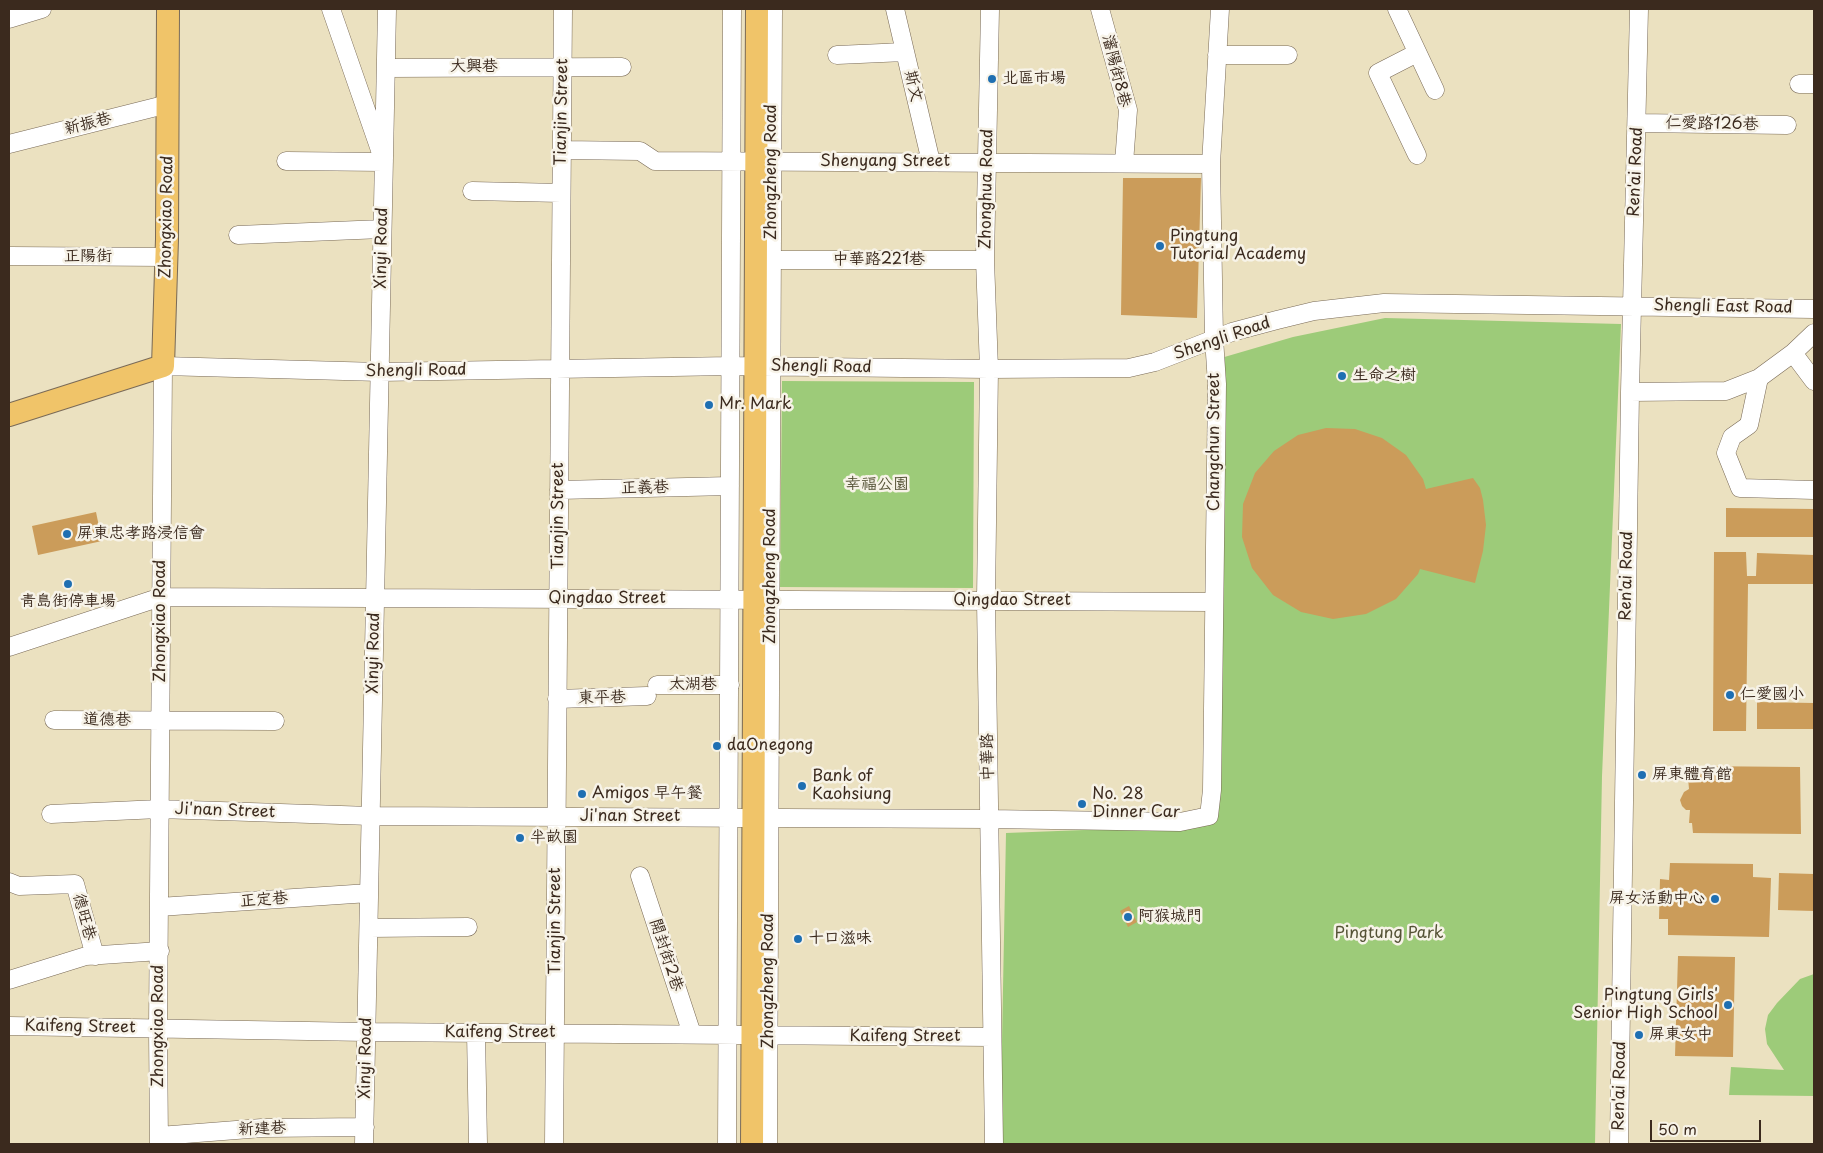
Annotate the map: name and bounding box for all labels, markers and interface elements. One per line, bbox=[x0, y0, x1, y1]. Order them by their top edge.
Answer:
street label: 瀋陽街8巷 bbox=[1098, 33, 1134, 109]
street label: 大興巷 bbox=[450, 57, 498, 77]
street label: Tianjin Street bbox=[551, 58, 573, 166]
street label: 斯文 bbox=[900, 68, 926, 104]
place label: 北區市場 bbox=[1002, 69, 1066, 89]
marker: 北區市場 bbox=[986, 73, 998, 85]
street label: Zhongzheng Road bbox=[762, 104, 782, 240]
street label: 新振巷 bbox=[62, 109, 114, 139]
street label: 仁愛路126巷 bbox=[1665, 114, 1759, 134]
street label: Ren'ai Road bbox=[1625, 127, 1647, 217]
street label: Zhonghua Road bbox=[976, 129, 998, 249]
street label: Shenyang Street bbox=[820, 152, 950, 172]
street label: Zhongxiao Road bbox=[156, 155, 178, 279]
street label: Xinyi Road bbox=[372, 207, 392, 289]
place label: Pingtung Tutorial Academy bbox=[1170, 227, 1306, 265]
marker: Pingtung Tutorial Academy bbox=[1154, 240, 1166, 252]
street label: 正陽街 bbox=[64, 247, 112, 267]
street label: 中華路221巷 bbox=[833, 250, 925, 270]
street label: Shengli East Road bbox=[1653, 296, 1793, 318]
street label: Shengli Road bbox=[1171, 313, 1273, 365]
street label: Shengli Road bbox=[770, 357, 872, 377]
street label: Shengli Road bbox=[365, 361, 467, 381]
place label: 生命之樹 bbox=[1352, 366, 1416, 386]
marker: 生命之樹 bbox=[1336, 370, 1348, 382]
street label: Changchun Street bbox=[1205, 373, 1225, 511]
place label: Mr. Mark bbox=[719, 395, 792, 415]
marker: Mr. Mark bbox=[703, 399, 715, 411]
street label: Tianjin Street bbox=[549, 462, 569, 570]
park label: 幸福公園 bbox=[845, 475, 909, 495]
street label: 正義巷 bbox=[621, 478, 669, 498]
street label: Zhongzheng Road bbox=[761, 508, 781, 644]
place label: 屏東忠孝路浸信會 bbox=[77, 524, 205, 544]
marker: 屏東忠孝路浸信會 bbox=[61, 528, 73, 540]
street label: Ren'ai Road bbox=[1617, 531, 1637, 621]
street label: Zhongxiao Road bbox=[151, 560, 171, 682]
marker: 青島街停車場 bbox=[62, 578, 74, 590]
street label: Qingdao Street bbox=[548, 589, 666, 609]
street label: Qingdao Street bbox=[953, 591, 1071, 611]
place label: 青島街停車場 bbox=[20, 592, 116, 612]
street label: Xinyi Road bbox=[364, 612, 384, 694]
street label: 太湖巷 bbox=[669, 675, 717, 695]
place label: 仁愛國小 bbox=[1740, 685, 1804, 705]
street label: 東平巷 bbox=[578, 688, 626, 708]
marker: 仁愛國小 bbox=[1724, 689, 1736, 701]
street label: 道德巷 bbox=[83, 710, 131, 730]
street label: 中華路 bbox=[978, 733, 998, 781]
place label: daOnegong bbox=[727, 736, 814, 756]
marker: daOnegong bbox=[711, 740, 723, 752]
place label: 屏東體育館 bbox=[1652, 765, 1732, 785]
place label: Bank of Kaohsiung bbox=[812, 767, 892, 805]
marker: 屏東體育館 bbox=[1636, 769, 1648, 781]
marker: Bank of Kaohsiung bbox=[796, 780, 808, 792]
place label: Amigos 早午餐 bbox=[592, 784, 702, 804]
place label: No. 28 Dinner Car bbox=[1092, 785, 1180, 823]
marker: Amigos 早午餐 bbox=[576, 788, 588, 800]
marker: No. 28 Dinner Car bbox=[1076, 798, 1088, 810]
street label: Ji'nan Street bbox=[174, 800, 276, 822]
street label: Ji'nan Street bbox=[580, 807, 680, 827]
place label: 半畝園 bbox=[530, 828, 578, 848]
marker: 半畝園 bbox=[514, 832, 526, 844]
street label: Tianjin Street bbox=[546, 867, 566, 975]
street label: 正定巷 bbox=[239, 889, 289, 911]
place label: 屏女活動中心 bbox=[1609, 889, 1705, 909]
street label: 德旺巷 bbox=[69, 891, 99, 943]
marker: 屏女活動中心 bbox=[1709, 893, 1721, 905]
place label: 阿猴城門 bbox=[1138, 907, 1202, 927]
marker: 阿猴城門 bbox=[1122, 911, 1134, 923]
street label: Zhongzheng Road bbox=[759, 913, 779, 1049]
street label: 開封街2巷 bbox=[645, 916, 687, 994]
park label: Pingtung Park bbox=[1334, 924, 1444, 944]
place label: 十口滋味 bbox=[808, 929, 872, 949]
marker: 十口滋味 bbox=[792, 933, 804, 945]
street label: Zhongxiao Road bbox=[149, 965, 169, 1087]
place label: Pingtung Girls' Senior High School bbox=[1573, 986, 1718, 1024]
marker: Pingtung Girls' Senior High School bbox=[1722, 999, 1734, 1011]
street label: Kaifeng Street bbox=[24, 1016, 136, 1038]
street label: Xinyi Road bbox=[356, 1017, 376, 1099]
street label: Kaifeng Street bbox=[444, 1023, 556, 1043]
place label: 屏東女中 bbox=[1649, 1025, 1713, 1045]
street label: Kaifeng Street bbox=[849, 1027, 961, 1047]
marker: 屏東女中 bbox=[1633, 1029, 1645, 1041]
street label: Ren'ai Road bbox=[1610, 1041, 1630, 1131]
scale bar bbox=[1653, 1110, 1764, 1142]
text: 50 m bbox=[1658, 1117, 1697, 1140]
street label: 新建巷 bbox=[238, 1119, 286, 1139]

